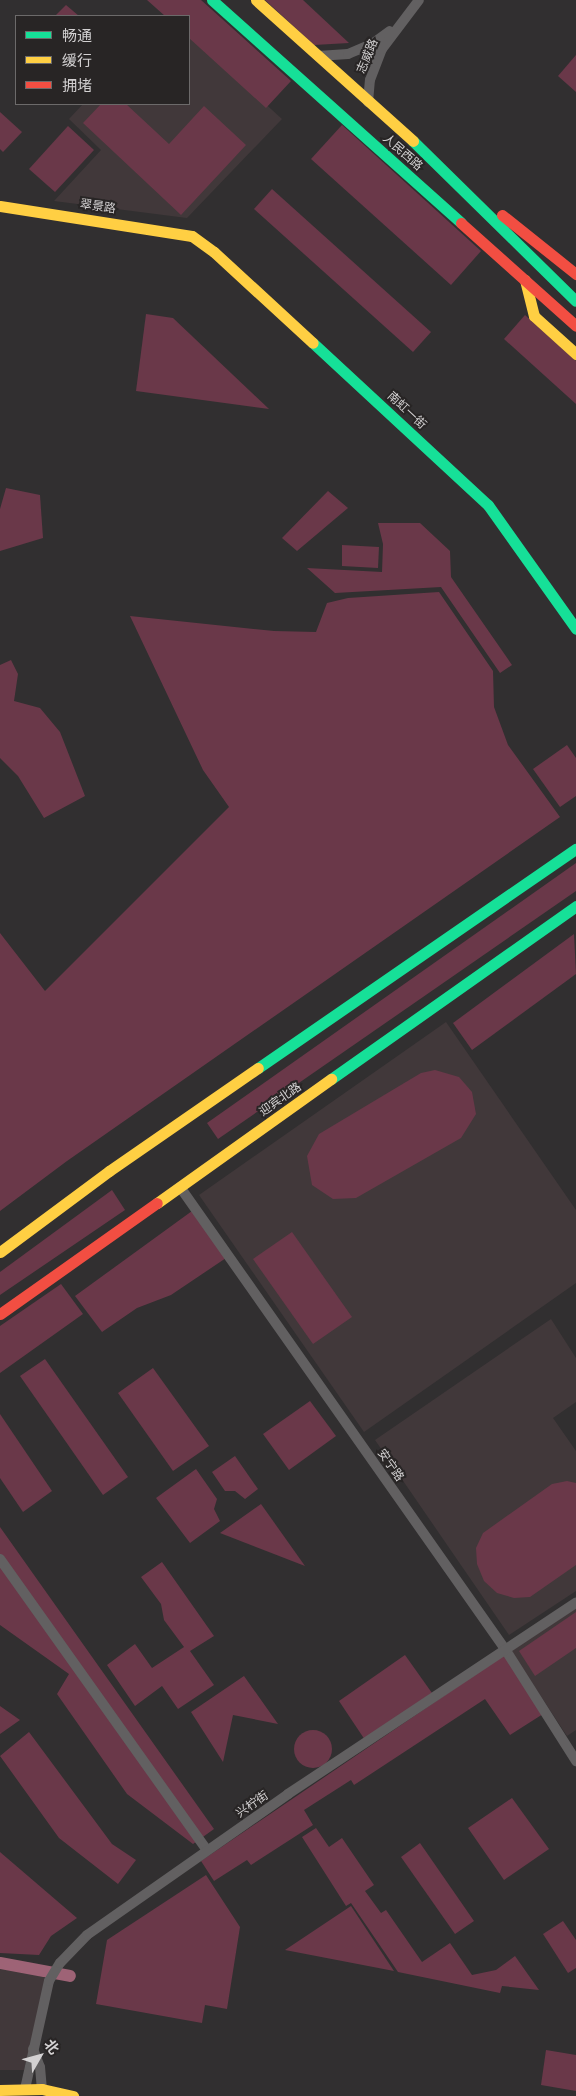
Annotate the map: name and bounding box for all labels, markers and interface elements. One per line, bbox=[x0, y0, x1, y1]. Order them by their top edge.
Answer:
legend bbox=[15, 15, 190, 105]
text: 畅通 bbox=[62, 25, 92, 46]
street label: 志威路 bbox=[353, 37, 381, 75]
text: 缓行 bbox=[62, 50, 92, 71]
text: 拥堵 bbox=[62, 75, 92, 96]
street label: 人民西路 bbox=[380, 131, 426, 173]
street label: 翠景路 bbox=[79, 196, 117, 216]
street label: 南虹一街 bbox=[385, 388, 429, 432]
street label: 迎宾北路 bbox=[256, 1079, 304, 1119]
street label: 安宁路 bbox=[375, 1446, 407, 1484]
street label: 兴柠街 bbox=[233, 1788, 271, 1820]
north arrow bbox=[15, 2031, 65, 2081]
text: 北 bbox=[40, 2035, 64, 2058]

